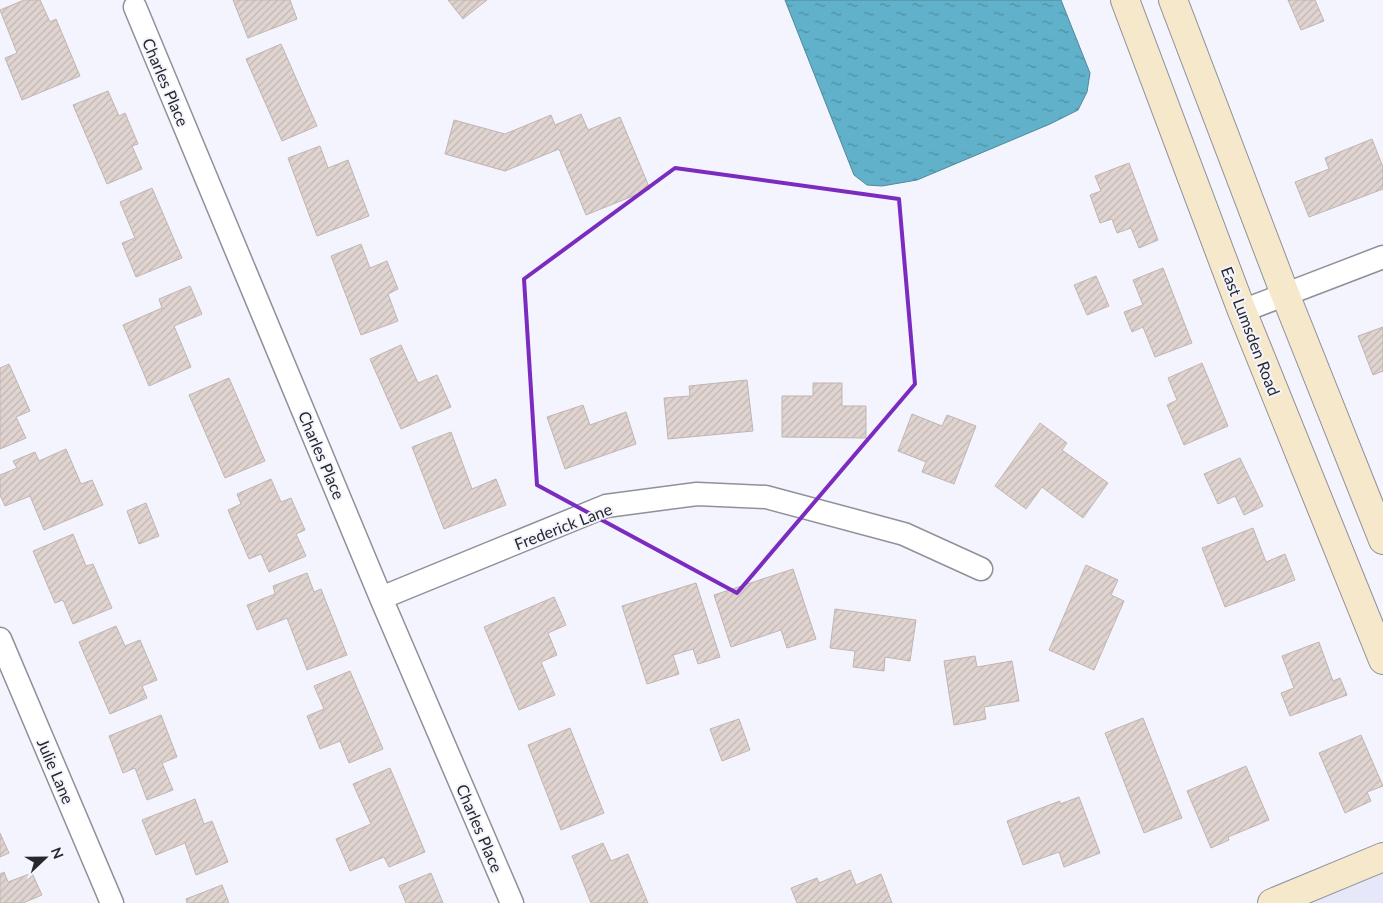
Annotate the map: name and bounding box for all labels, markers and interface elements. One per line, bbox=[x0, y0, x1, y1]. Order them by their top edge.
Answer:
street label: Charles Place bbox=[139, 35, 193, 129]
street label: East Lumsden Road bbox=[1218, 264, 1284, 398]
street label: Charles Place bbox=[295, 408, 349, 502]
street label: Frederick Lane bbox=[512, 499, 614, 553]
street label: Julie Lane bbox=[34, 735, 78, 807]
street label: Charles Place bbox=[453, 781, 507, 875]
north arrow bbox=[20, 833, 70, 883]
text: N bbox=[48, 845, 67, 861]

